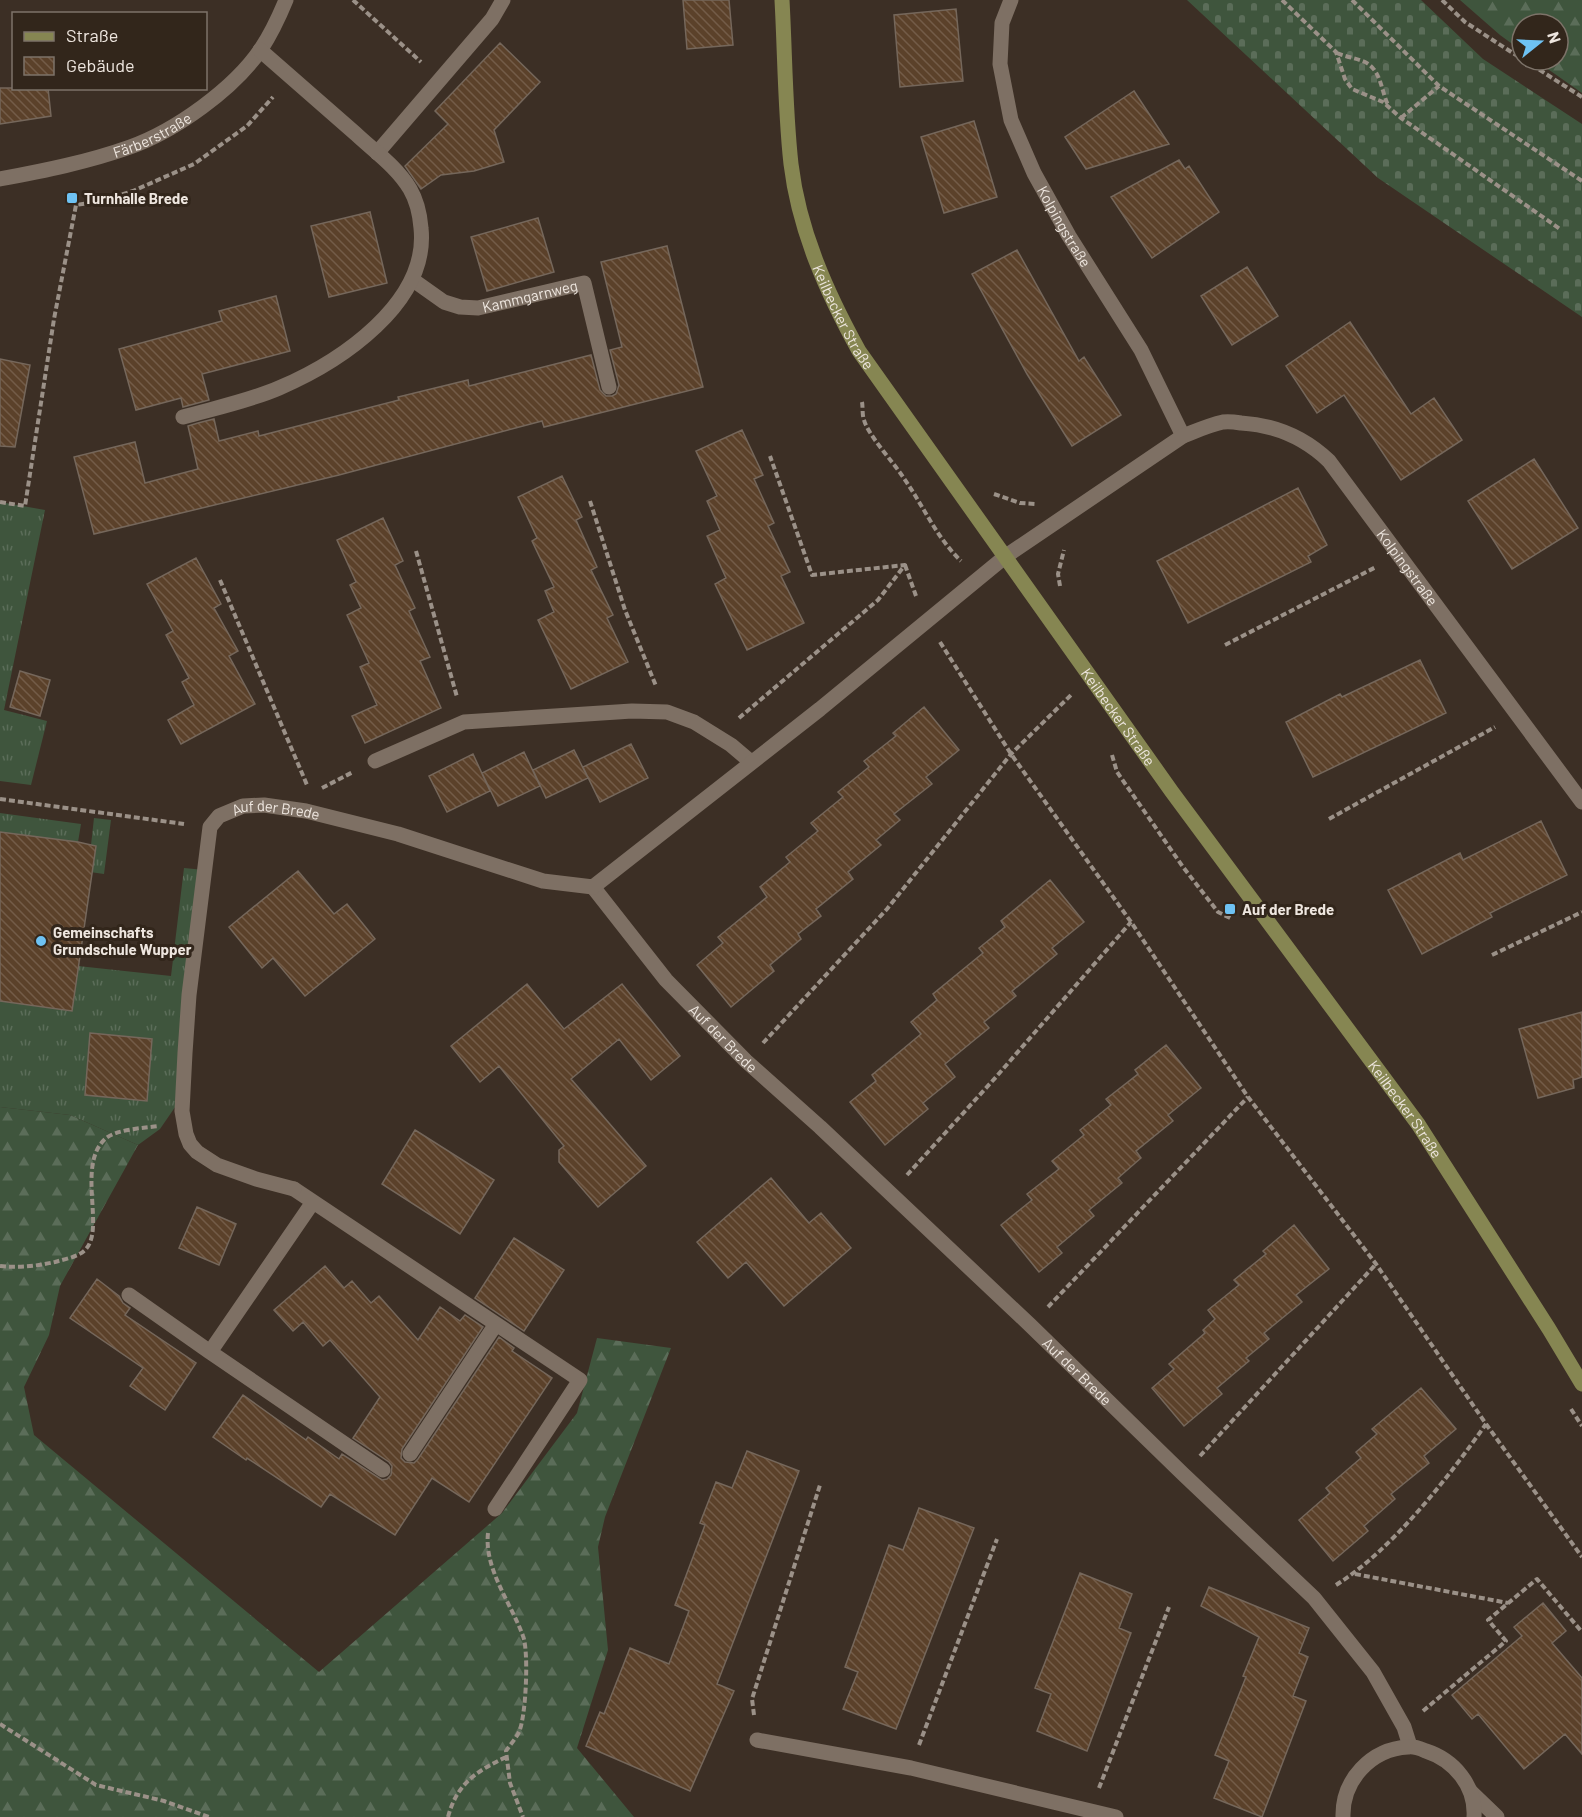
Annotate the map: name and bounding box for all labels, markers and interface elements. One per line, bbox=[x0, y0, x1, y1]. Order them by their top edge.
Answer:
legend bbox=[12, 12, 207, 90]
north arrow bbox=[1510, 12, 1570, 72]
text: Straße bbox=[66, 24, 118, 46]
text: N bbox=[1544, 29, 1565, 45]
text: Gebäude bbox=[66, 54, 135, 76]
street label: Färberstraße bbox=[111, 108, 195, 161]
street label: Kolpingstraße bbox=[1034, 183, 1095, 270]
place label: Turnhalle Brede bbox=[84, 189, 189, 207]
marker: Turnhalle Brede bbox=[65, 191, 79, 205]
street label: Keilbecker Straße bbox=[809, 262, 878, 373]
street label: Kammgarnweg bbox=[480, 276, 579, 316]
street label: Kolpingstraße bbox=[1373, 525, 1442, 609]
street label: Keilbecker Straße bbox=[1078, 664, 1159, 769]
street label: Auf der Brede bbox=[229, 796, 322, 823]
place label: Auf der Brede bbox=[1242, 900, 1334, 918]
marker: Auf der Brede bbox=[1223, 902, 1237, 916]
place label: Gemeinschafts Grundschule Wupper bbox=[53, 923, 192, 958]
marker: Gemeinschafts Grundschule Wupper bbox=[34, 934, 48, 948]
street label: Auf der Brede bbox=[686, 1000, 761, 1076]
street label: Keilbecker Straße bbox=[1365, 1057, 1446, 1161]
street label: Auf der Brede bbox=[1039, 1334, 1116, 1409]

